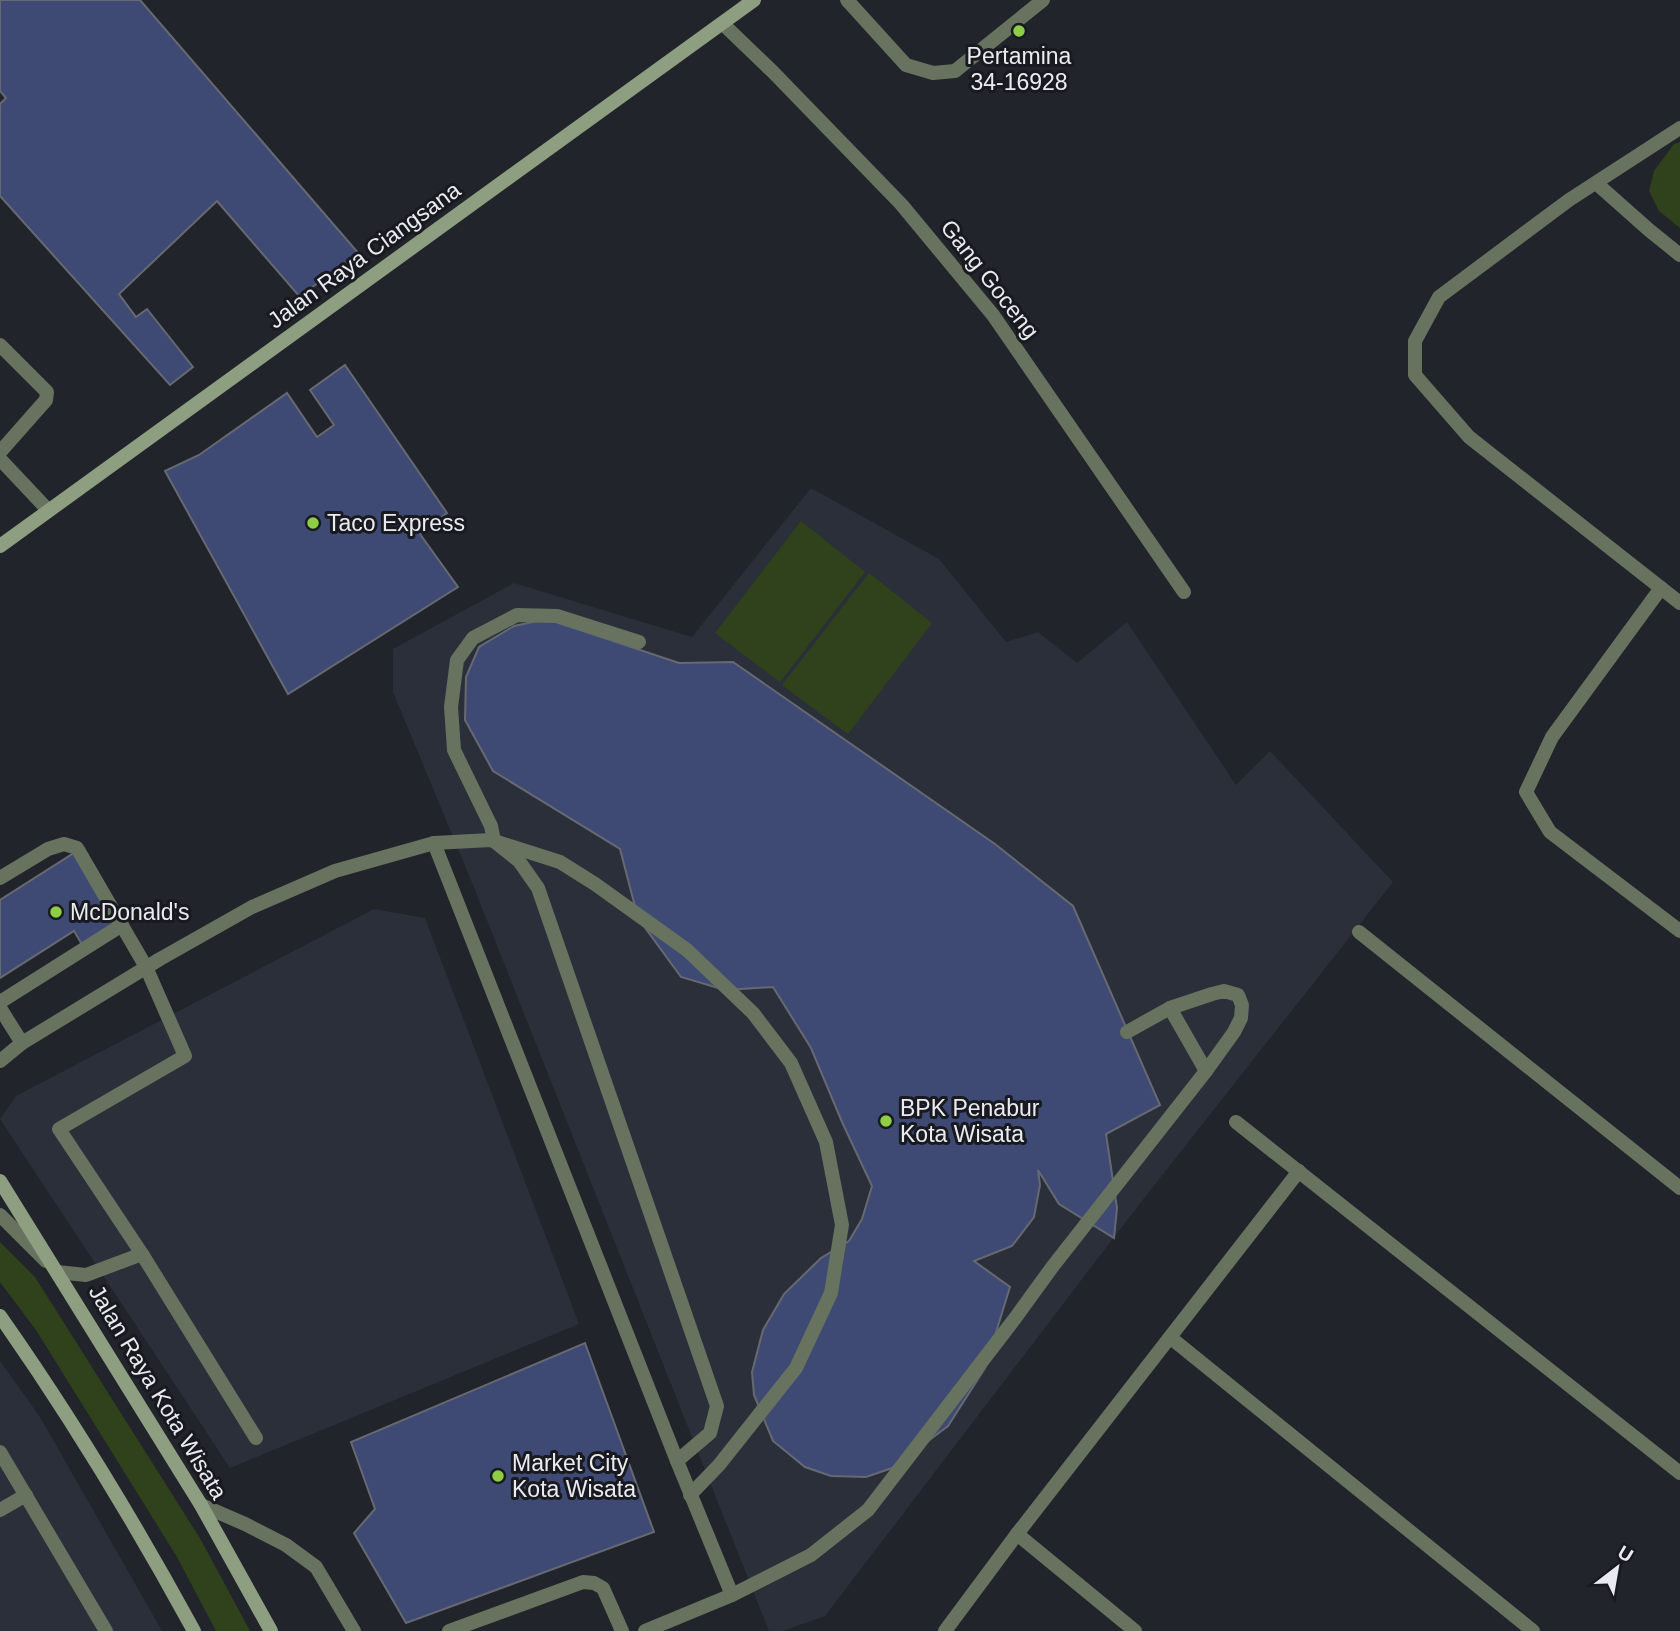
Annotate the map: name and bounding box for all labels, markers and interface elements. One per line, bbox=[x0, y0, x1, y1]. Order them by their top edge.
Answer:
marker: Pertamina 34-16928 bbox=[1011, 23, 1027, 39]
place label: Pertamina 34-16928 bbox=[967, 43, 1072, 95]
street label: Jalan Raya Ciangsana bbox=[263, 176, 465, 334]
street label: Gang Goceng bbox=[936, 215, 1044, 343]
place label: Taco Express bbox=[327, 510, 465, 536]
marker: Taco Express bbox=[305, 515, 321, 531]
place label: McDonald's bbox=[70, 899, 189, 925]
marker: McDonald's bbox=[48, 904, 64, 920]
place label: BPK Penabur Kota Wisata bbox=[900, 1095, 1040, 1147]
marker: BPK Penabur Kota Wisata bbox=[878, 1113, 894, 1129]
street label: Jalan Raya Kota Wisata bbox=[84, 1280, 232, 1504]
place label: Market City Kota Wisata bbox=[512, 1450, 636, 1502]
marker: Market City Kota Wisata bbox=[490, 1468, 506, 1484]
north arrow bbox=[1582, 1533, 1652, 1603]
text: U bbox=[1614, 1541, 1637, 1566]

